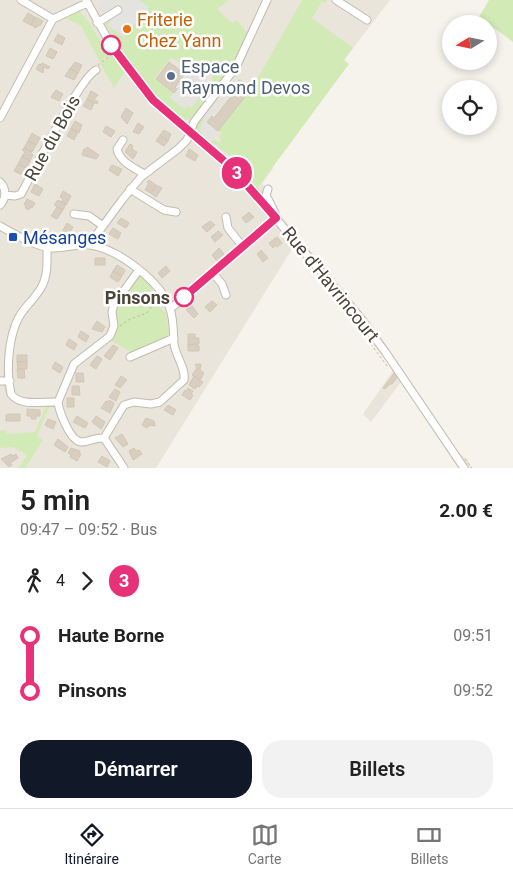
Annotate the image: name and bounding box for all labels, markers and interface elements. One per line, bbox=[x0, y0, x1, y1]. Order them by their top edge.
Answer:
place label: Friterie Chez Yann bbox=[137, 9, 221, 51]
north arrow bbox=[442, 15, 498, 70]
map controls bbox=[442, 15, 497, 135]
marker: Friterie Chez Yann bbox=[121, 23, 133, 35]
unlabelled marker bbox=[101, 35, 121, 55]
place label: Espace Raymond Devos bbox=[181, 56, 310, 98]
marker: Espace Raymond Devos bbox=[165, 70, 177, 82]
button: locate bbox=[442, 80, 497, 135]
street label: Rue du Bois bbox=[20, 91, 84, 185]
line badge: 3 bbox=[221, 157, 253, 189]
text: 3 bbox=[232, 162, 242, 183]
street label: Rue d'Havrincourt bbox=[278, 222, 384, 346]
place label: Mésanges bbox=[23, 227, 106, 248]
marker: Mésanges bbox=[7, 231, 19, 243]
place label: Pinsons bbox=[105, 287, 170, 308]
marker: Pinsons bbox=[174, 287, 194, 307]
text: 5 min bbox=[20, 484, 90, 517]
text: 2.00 € bbox=[439, 499, 493, 522]
text: 09:47 – 09:52 · Bus bbox=[20, 520, 157, 539]
icon: walk bbox=[20, 567, 48, 595]
icon: forward bbox=[73, 567, 101, 595]
text: 3 bbox=[119, 570, 129, 591]
text: 4 bbox=[56, 571, 65, 590]
text: Haute Borne bbox=[58, 624, 164, 647]
text: 09:51 bbox=[453, 626, 493, 645]
text: Pinsons bbox=[58, 679, 127, 702]
text: 09:52 bbox=[453, 681, 493, 700]
button: Démarrer bbox=[20, 740, 252, 798]
button: Billets bbox=[262, 740, 493, 798]
tab: Itinéraire bbox=[64, 821, 119, 867]
tab: Carte bbox=[248, 821, 282, 867]
tab: Billets bbox=[410, 821, 449, 867]

